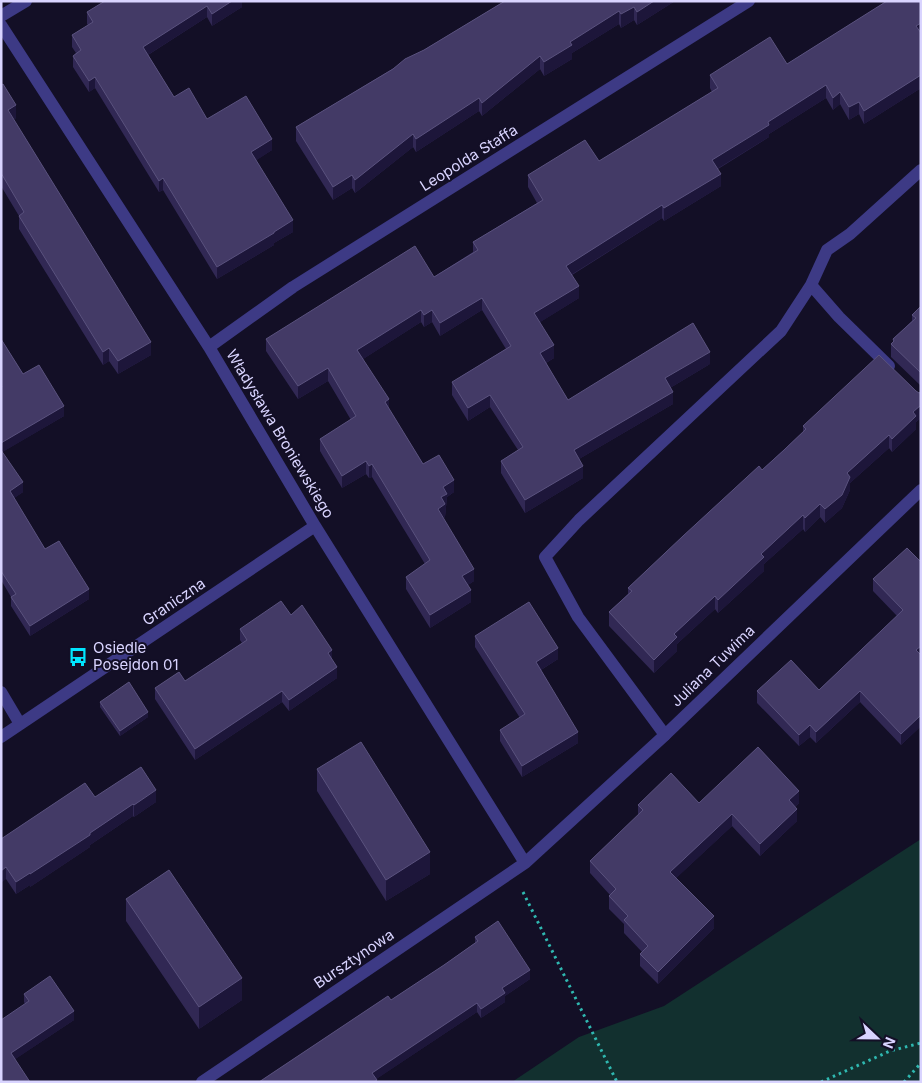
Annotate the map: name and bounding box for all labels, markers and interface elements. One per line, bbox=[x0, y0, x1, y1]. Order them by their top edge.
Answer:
street label: Leopolda Staffa bbox=[416, 120, 521, 195]
street label: Władysława Broniewskiego bbox=[222, 346, 338, 522]
street label: Graniczna bbox=[139, 574, 209, 630]
street label: Juliana Tuwima bbox=[667, 621, 759, 711]
place label: Osiedle Posejdon 01 bbox=[93, 638, 179, 674]
bus stop icon: Osiedle Posejdon 01 bbox=[67, 646, 89, 668]
street label: Bursztynowa bbox=[310, 925, 397, 992]
north arrow bbox=[852, 1013, 902, 1063]
text: N bbox=[880, 1035, 899, 1051]

